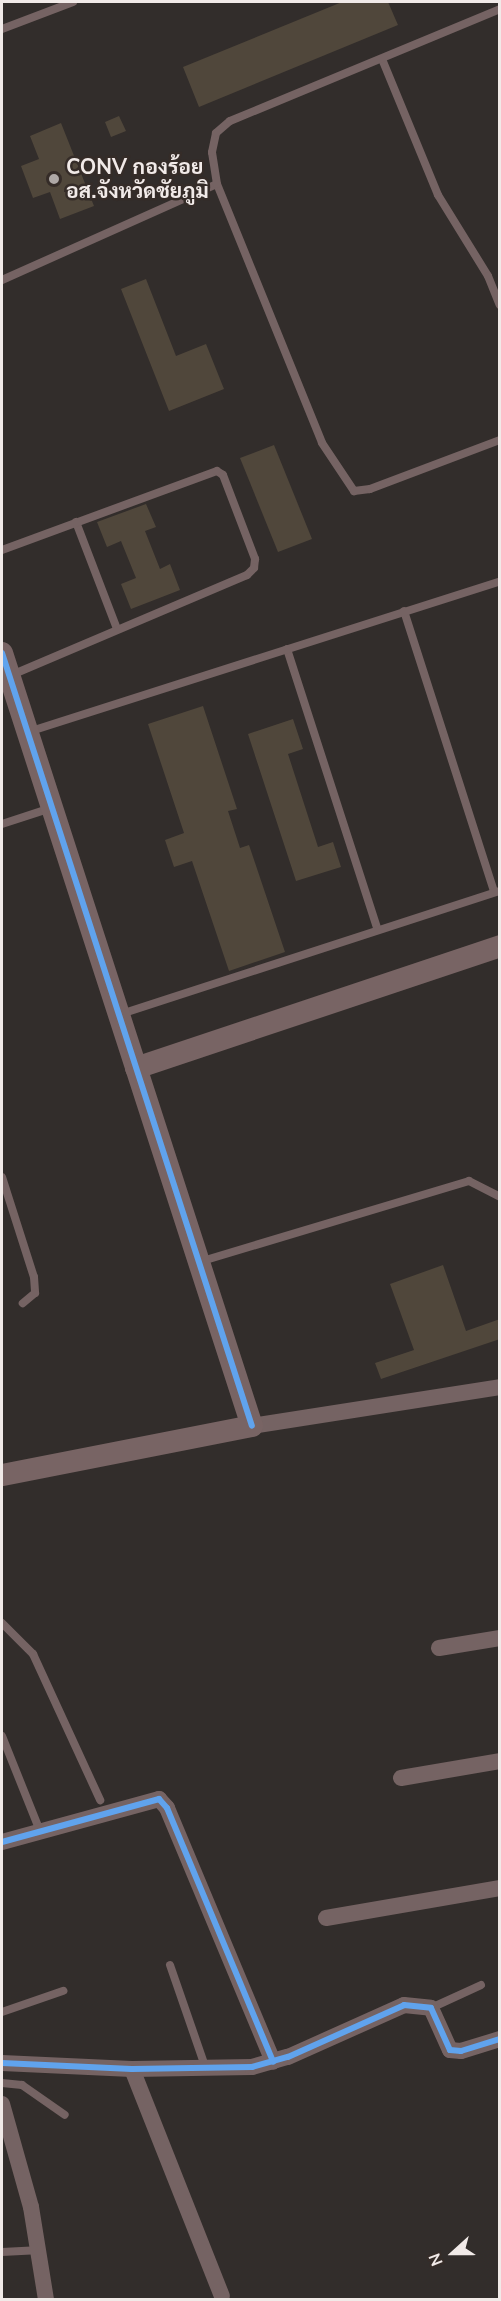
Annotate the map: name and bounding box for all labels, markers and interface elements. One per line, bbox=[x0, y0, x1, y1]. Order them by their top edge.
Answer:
place label: CONV กองร้อย อส.จังหวัดชัยภูมิ bbox=[66, 154, 209, 204]
marker: CONV กองร้อย อส.จังหวัดชัยภูมิ bbox=[47, 172, 61, 186]
north arrow bbox=[423, 2223, 483, 2283]
text: N bbox=[424, 2250, 449, 2269]

